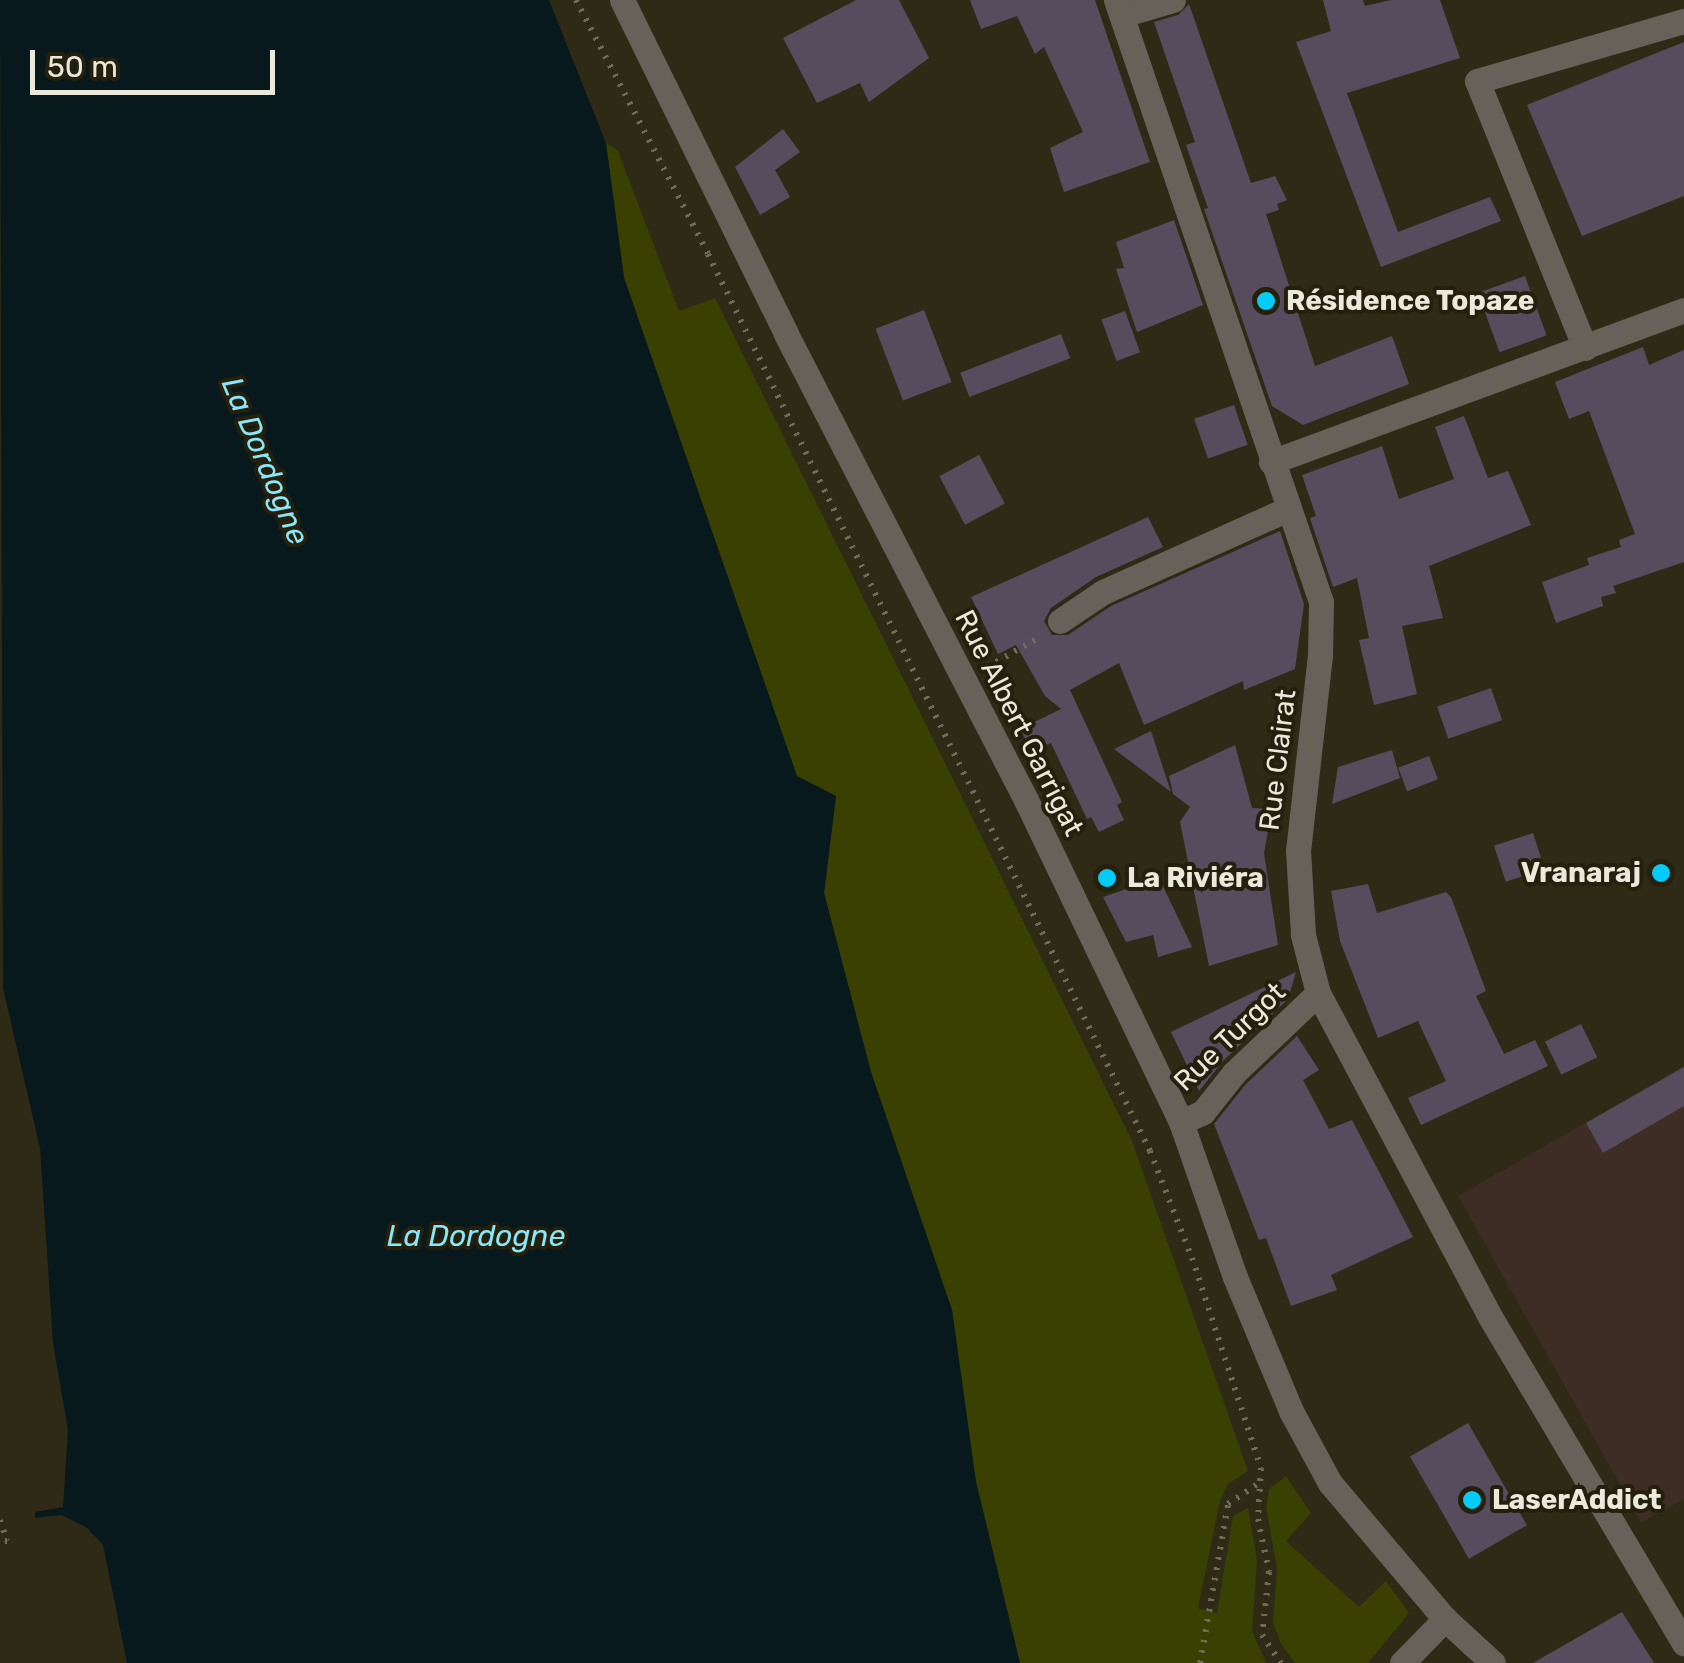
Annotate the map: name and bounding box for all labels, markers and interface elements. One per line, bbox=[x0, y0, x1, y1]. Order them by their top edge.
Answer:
scale bar bbox=[35, 30, 280, 92]
text: 50 m bbox=[47, 49, 118, 85]
place label: Résidence Topaze bbox=[1286, 284, 1535, 318]
marker: Résidence Topaze bbox=[1255, 290, 1277, 312]
water label: La Dordogne bbox=[214, 372, 316, 550]
street label: Rue Albert Garrigat bbox=[947, 604, 1091, 842]
street label: Rue Clairat bbox=[1253, 687, 1303, 833]
place label: Vranaraj bbox=[1521, 856, 1641, 890]
place label: La Riviéra bbox=[1127, 861, 1264, 895]
marker: Vranaraj bbox=[1650, 862, 1672, 884]
marker: La Riviéra bbox=[1096, 867, 1118, 889]
street label: Rue Turgot bbox=[1167, 975, 1293, 1099]
water label: La Dordogne bbox=[387, 1218, 565, 1254]
place label: LaserAddict bbox=[1492, 1483, 1662, 1517]
marker: LaserAddict bbox=[1461, 1489, 1483, 1511]

